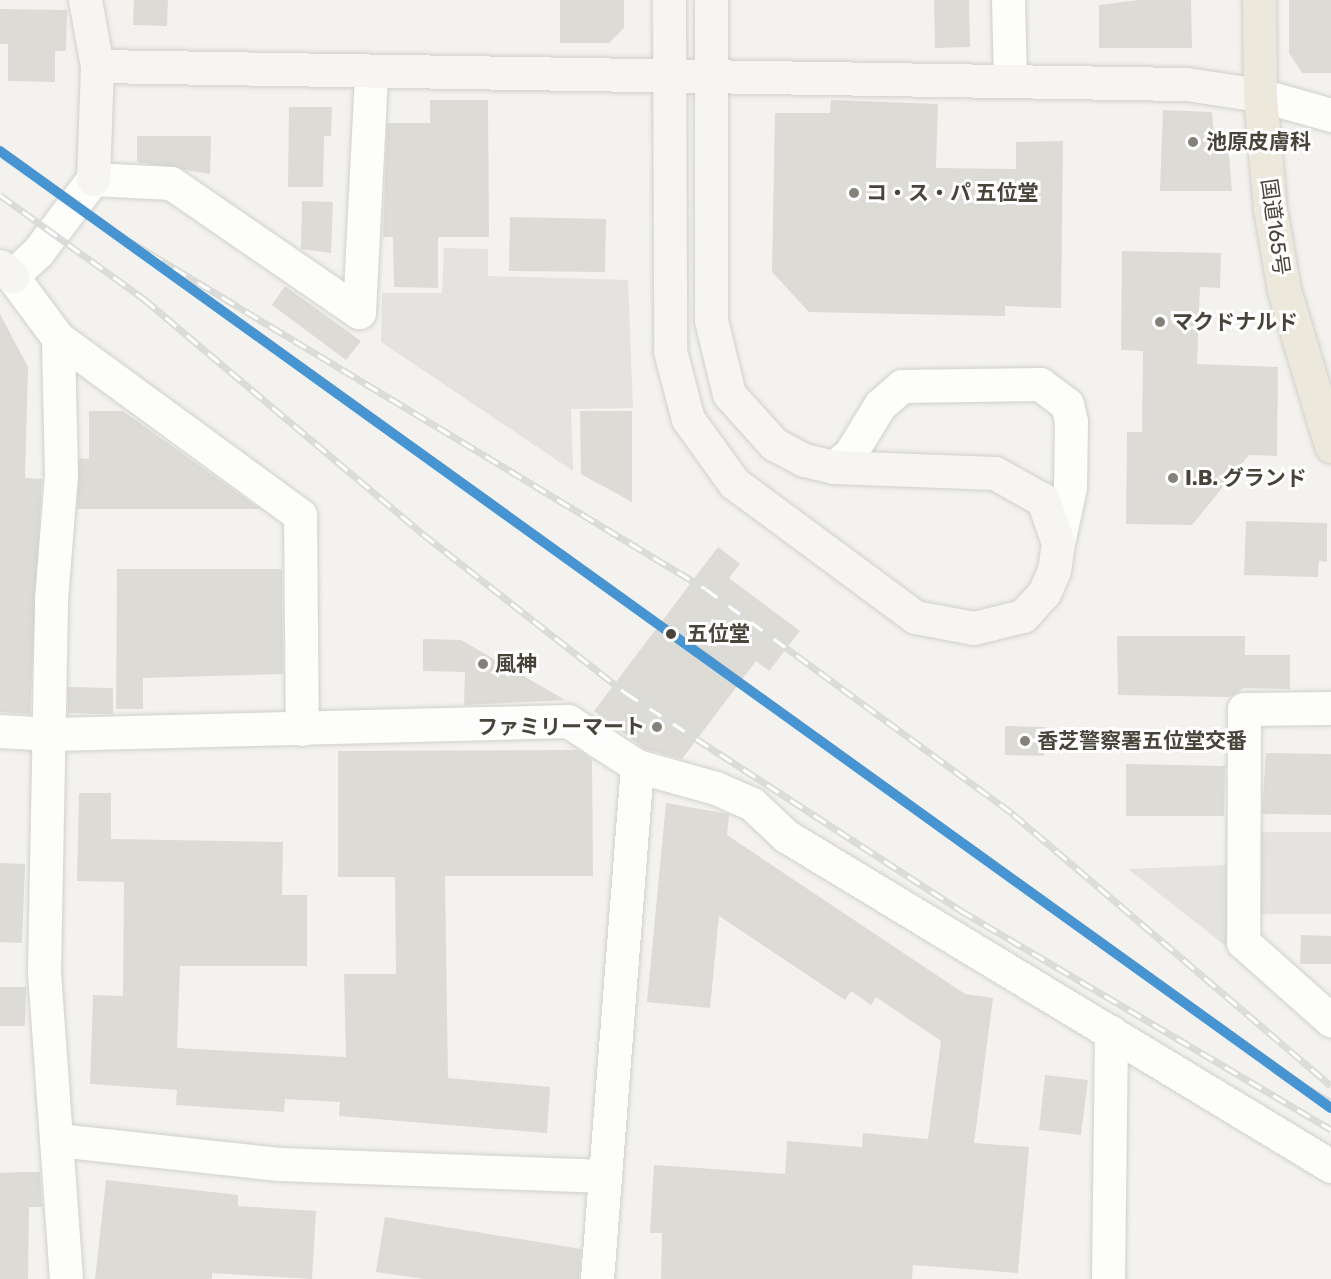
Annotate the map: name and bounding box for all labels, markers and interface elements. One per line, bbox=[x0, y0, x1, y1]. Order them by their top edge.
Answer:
place label: 池原皮膚科 bbox=[1206, 129, 1311, 155]
marker: 池原皮膚科 bbox=[1184, 133, 1202, 151]
street label: 国道165号 bbox=[1256, 177, 1294, 277]
place label: コ・ス・パ 五位堂 bbox=[866, 180, 1038, 206]
marker: コ・ス・パ 五位堂 bbox=[847, 186, 861, 200]
place label: マクドナルド bbox=[1172, 309, 1298, 335]
marker: マクドナルド bbox=[1153, 315, 1167, 329]
place label: I.B. グランド bbox=[1185, 465, 1307, 491]
marker: I.B. グランド bbox=[1166, 471, 1180, 485]
place label: 五位堂 bbox=[687, 621, 750, 647]
marker: 五位堂 bbox=[660, 623, 682, 645]
place label: 風神 bbox=[495, 651, 537, 677]
marker: 風神 bbox=[476, 657, 490, 671]
place label: ファミリーマート bbox=[477, 714, 645, 740]
marker: ファミリーマート bbox=[650, 720, 664, 734]
place label: 香芝警察署五位堂交番 bbox=[1037, 728, 1247, 754]
marker: 香芝警察署五位堂交番 bbox=[1018, 734, 1032, 748]

